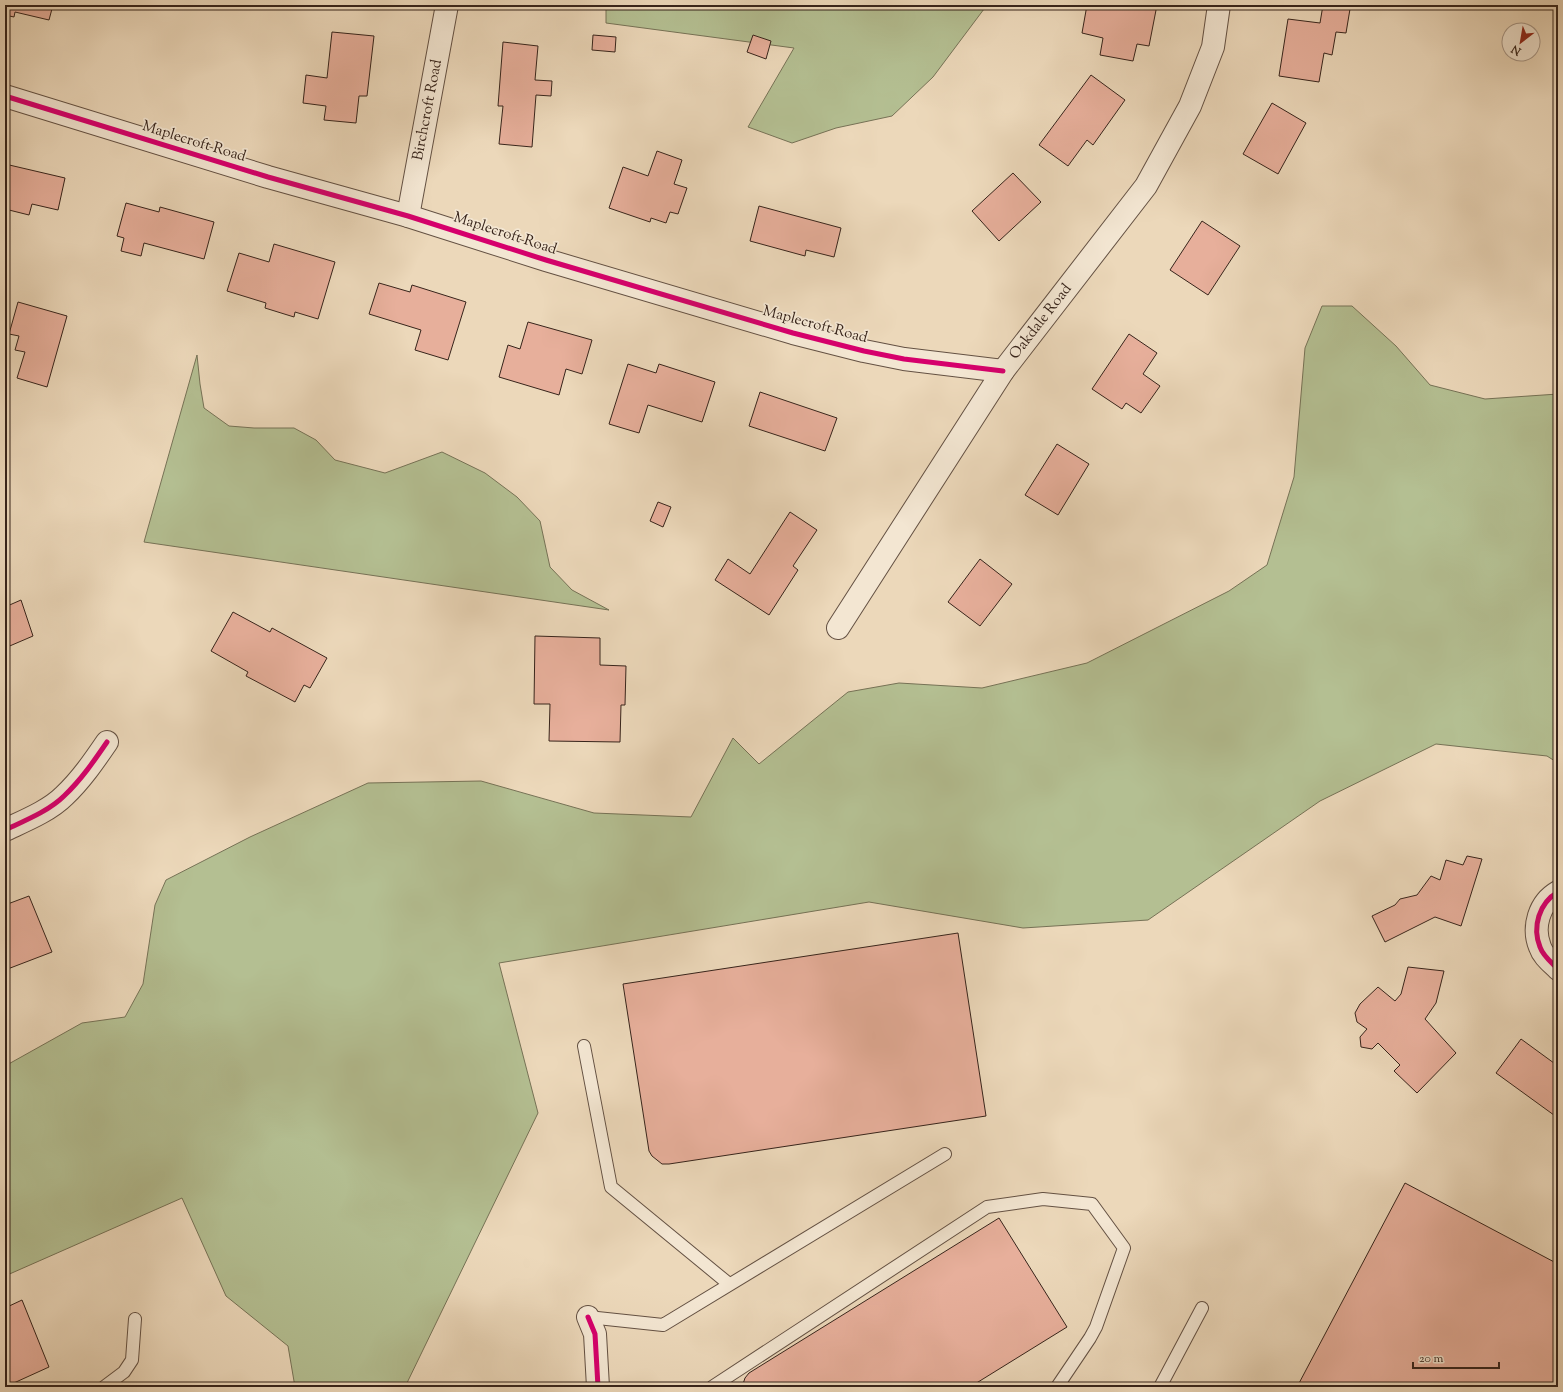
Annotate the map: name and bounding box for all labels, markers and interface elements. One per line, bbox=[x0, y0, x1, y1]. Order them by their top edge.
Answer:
north arrow bbox=[1501, 22, 1541, 62]
text: N bbox=[1508, 40, 1525, 59]
street label: Birchcroft Road bbox=[408, 57, 448, 162]
street label: Maplecroft Road bbox=[139, 116, 249, 168]
street label: Maplecroft Road bbox=[451, 207, 560, 261]
street label: Oakdale Road bbox=[1005, 279, 1078, 364]
street label: Maplecroft Road bbox=[760, 301, 870, 349]
scale bar bbox=[1413, 1344, 1499, 1370]
text: 20 m bbox=[1419, 1350, 1444, 1368]

